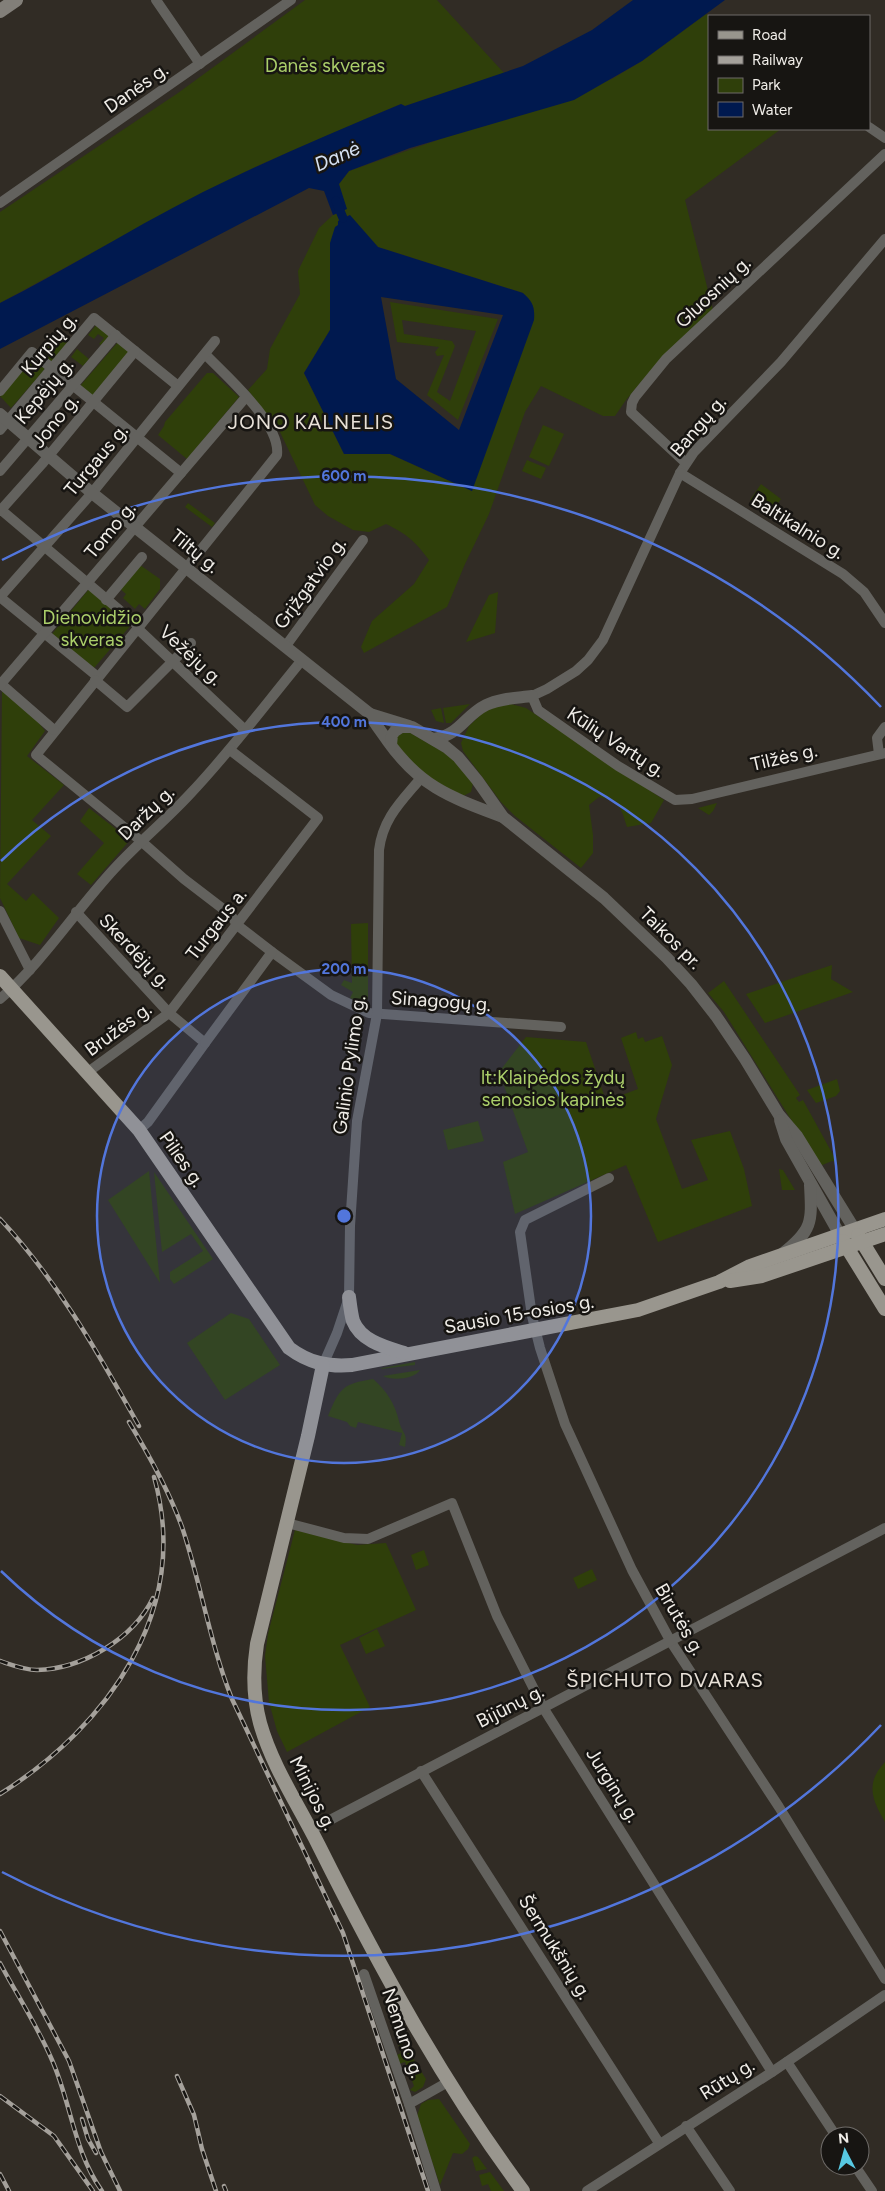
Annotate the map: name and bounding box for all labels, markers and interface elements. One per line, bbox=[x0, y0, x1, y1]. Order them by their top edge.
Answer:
legend bbox=[708, 15, 870, 130]
text: Road bbox=[752, 26, 787, 44]
text: Railway bbox=[752, 51, 803, 69]
park label: Danės skveras bbox=[265, 54, 385, 77]
street label: Danės g. bbox=[100, 58, 172, 118]
text: Park bbox=[752, 76, 781, 94]
text: Water bbox=[752, 101, 792, 119]
water label: Danė bbox=[310, 135, 364, 177]
street label: Gluosnių g. bbox=[671, 251, 755, 333]
street label: Kurpių g. bbox=[16, 308, 82, 380]
street label: Kepėjų g. bbox=[10, 353, 78, 429]
street label: Jono g. bbox=[26, 390, 84, 452]
street label: Bangų g. bbox=[665, 391, 731, 461]
district label: JONO KALNELIS bbox=[228, 410, 394, 434]
street label: Turgaus g. bbox=[59, 419, 133, 501]
text: 600 m bbox=[322, 467, 366, 485]
street label: Baltikalnio g. bbox=[747, 488, 849, 564]
street label: Tomo g. bbox=[80, 497, 140, 563]
street label: Tiltų g. bbox=[166, 524, 224, 578]
street label: Grįžgatvio g. bbox=[269, 533, 351, 633]
park label: Dienovidžio skveras bbox=[42, 606, 142, 651]
street label: Vežėjų g. bbox=[155, 620, 227, 690]
street label: Kūlių Vartų g. bbox=[563, 702, 669, 782]
text: 400 m bbox=[321, 713, 367, 731]
street label: Tilžės g. bbox=[749, 738, 819, 776]
street label: Daržų g. bbox=[113, 781, 179, 845]
street label: Turgaus a. bbox=[181, 883, 251, 965]
street label: Taikos pr. bbox=[635, 902, 707, 974]
street label: Skerdėjų g. bbox=[94, 909, 176, 993]
text: 200 m bbox=[322, 960, 366, 978]
street label: Sinagogų g. bbox=[390, 986, 492, 1016]
street label: Galinio Pylimo g. bbox=[328, 994, 370, 1136]
street label: Bružės g. bbox=[80, 997, 156, 1061]
park label: lt:Klaipėdos žydų senosios kapinės bbox=[481, 1066, 625, 1111]
street label: Pilies g. bbox=[155, 1127, 210, 1191]
centre of rings bbox=[335, 1207, 353, 1225]
street label: Sausio 15-osios g. bbox=[442, 1290, 596, 1338]
street label: Birutės g. bbox=[650, 1579, 710, 1659]
district label: ŠPICHUTO DVARAS bbox=[566, 1668, 764, 1692]
street label: Bijūnų g. bbox=[472, 1679, 548, 1733]
street label: Jurginų g. bbox=[581, 1744, 645, 1826]
street label: Minijos g. bbox=[285, 1752, 341, 1834]
street label: Šermukšnių g. bbox=[514, 1891, 596, 2004]
street label: Nemuno g. bbox=[377, 1985, 429, 2081]
street label: Rūtų g. bbox=[695, 2053, 759, 2105]
north arrow bbox=[820, 2126, 870, 2176]
text: N bbox=[837, 2130, 850, 2148]

